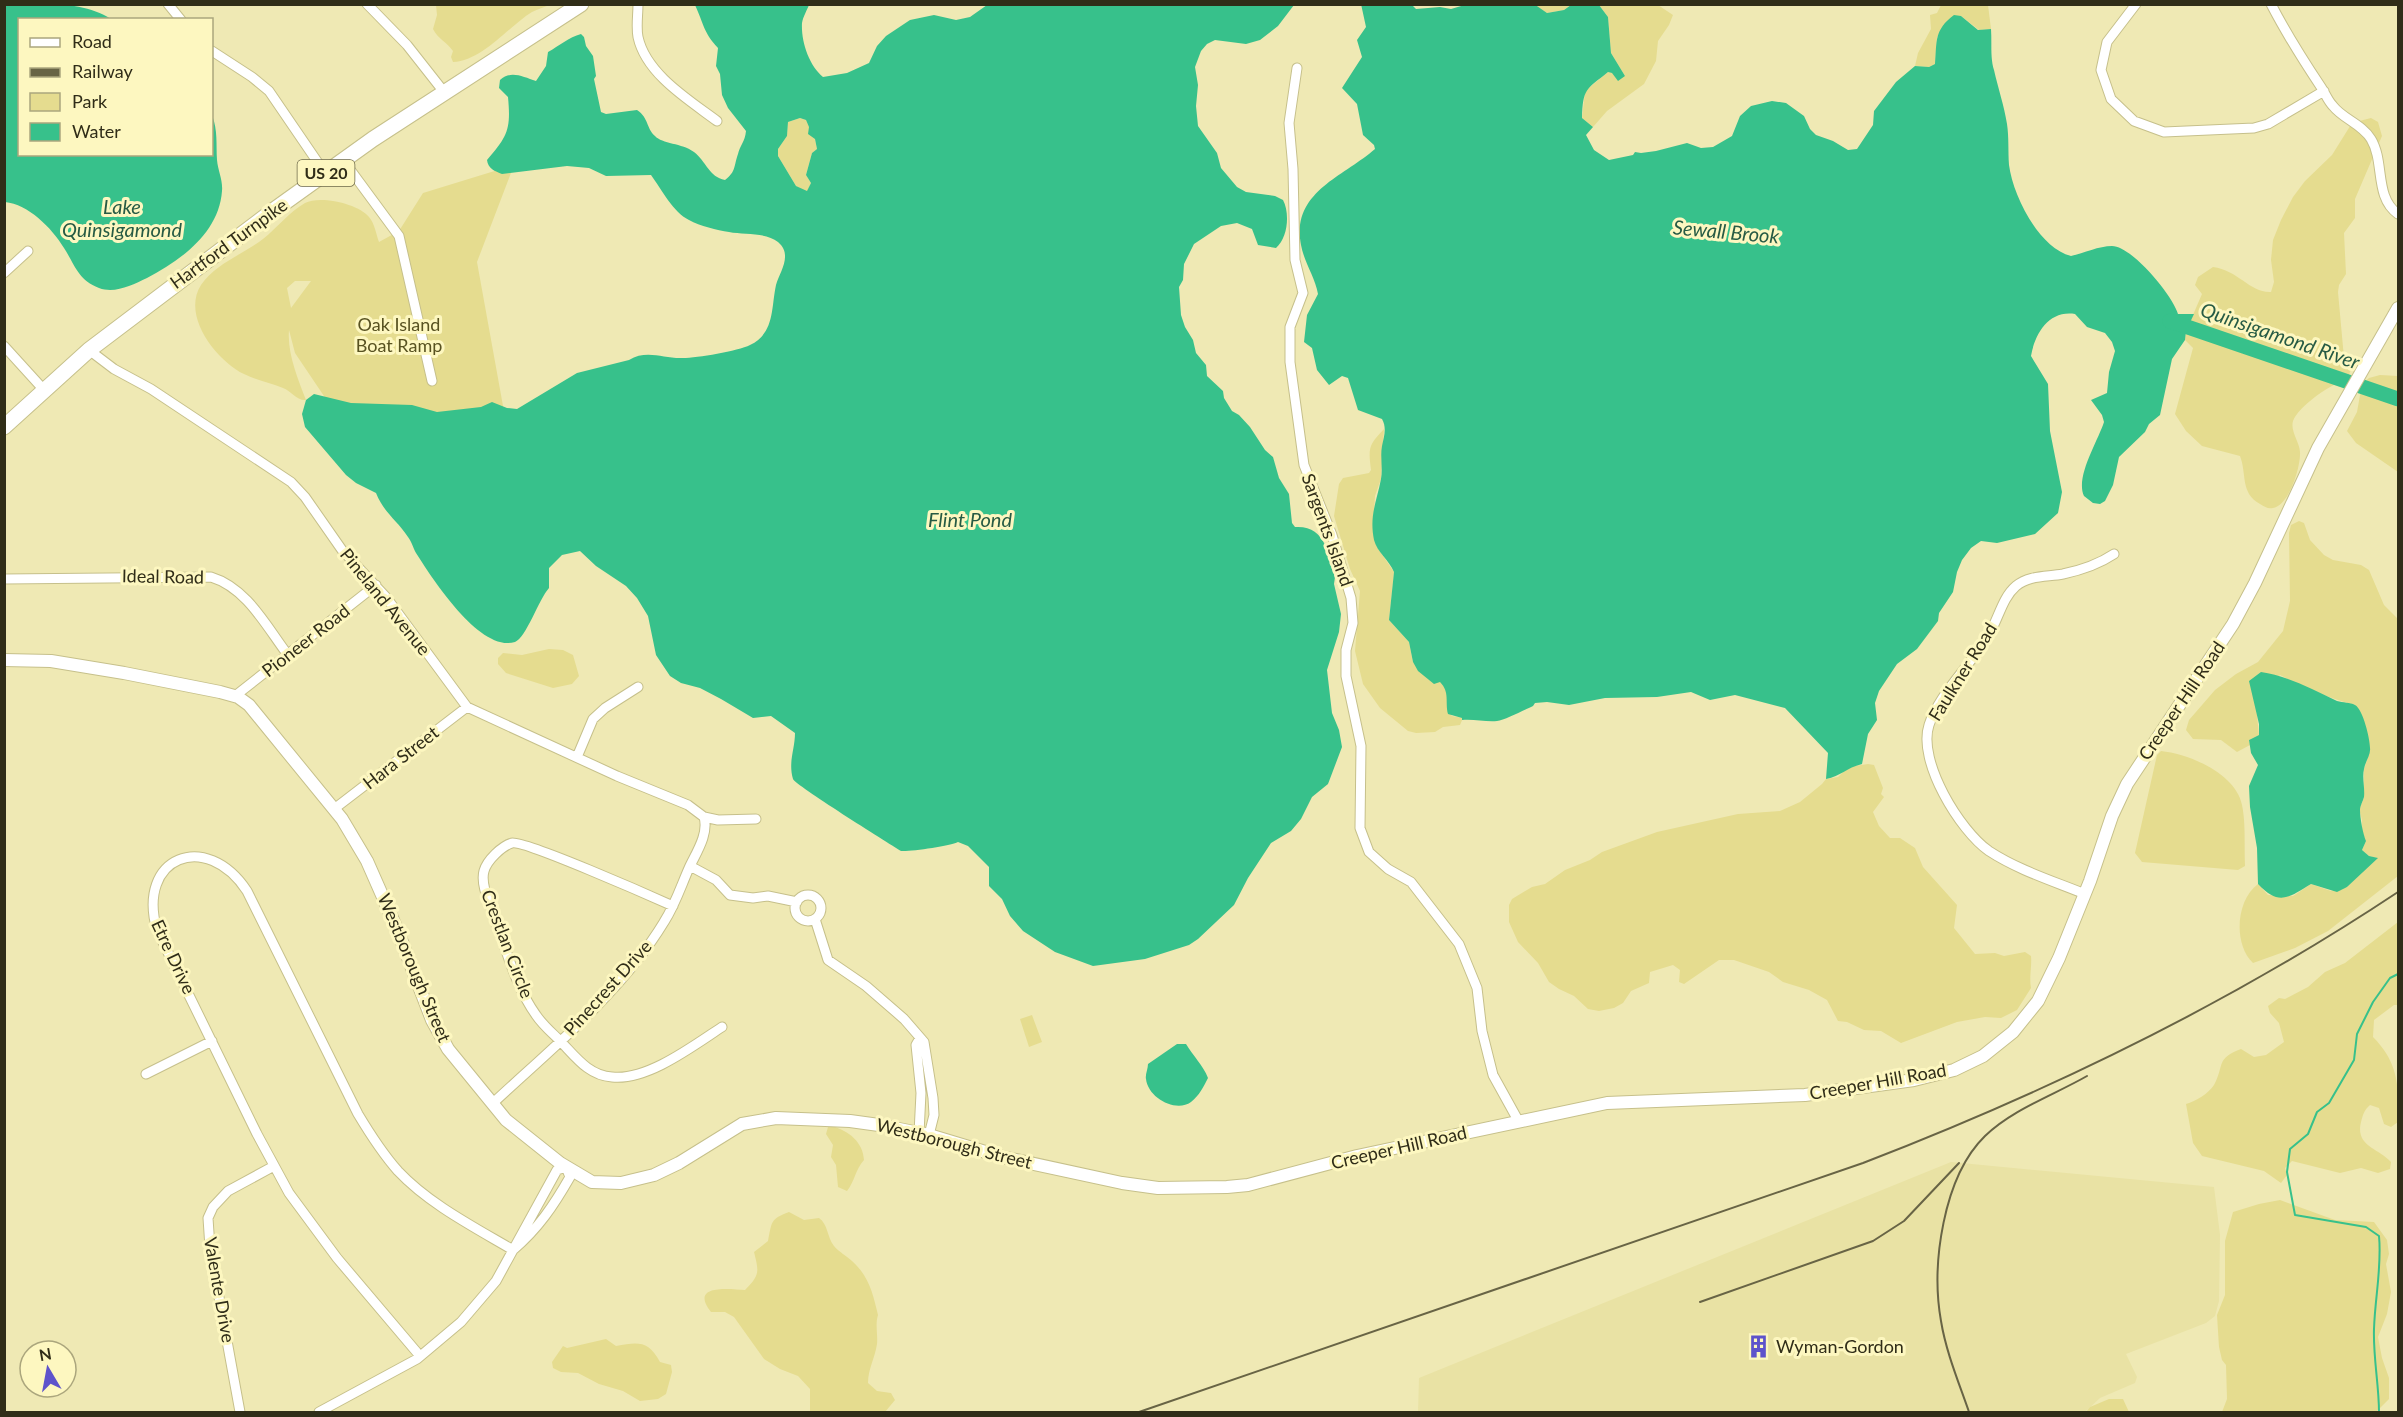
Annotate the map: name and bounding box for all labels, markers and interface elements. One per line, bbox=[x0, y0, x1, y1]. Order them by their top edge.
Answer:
legend bbox=[18, 18, 213, 156]
text: Road bbox=[72, 30, 112, 52]
text: Railway bbox=[72, 60, 133, 82]
text: Park bbox=[72, 90, 108, 112]
text: Water bbox=[72, 120, 121, 142]
road number: US 20 bbox=[298, 160, 354, 186]
street label: Hartford Turnpike bbox=[166, 193, 291, 293]
water label: Lake Quinsigamond bbox=[62, 194, 182, 241]
water label: Sewall Brook bbox=[1672, 214, 1781, 248]
water label: Quinsigamond River bbox=[2198, 297, 2364, 374]
park label: Oak Island Boat Ramp bbox=[356, 313, 442, 356]
street label: Sargents Island bbox=[1297, 470, 1359, 589]
water label: Flint Pond bbox=[928, 507, 1012, 531]
street label: Pineland Avenue bbox=[336, 543, 436, 659]
street label: Ideal Road bbox=[122, 564, 204, 588]
street label: Pioneer Road bbox=[257, 599, 354, 681]
street label: Faulkner Road bbox=[1923, 618, 2001, 725]
street label: Creeper Hill Road bbox=[2133, 637, 2229, 764]
street label: Hara Street bbox=[358, 721, 443, 794]
street label: Crestlan Circle bbox=[477, 886, 539, 1001]
street label: Westborough Street bbox=[374, 890, 456, 1046]
street label: Etre Drive bbox=[147, 916, 201, 997]
street label: Pinecrest Drive bbox=[559, 935, 656, 1040]
street label: Creeper Hill Road bbox=[1808, 1058, 1948, 1104]
street label: Westborough Street bbox=[874, 1113, 1035, 1173]
street label: Creeper Hill Road bbox=[1329, 1121, 1469, 1173]
street label: Valente Drive bbox=[200, 1235, 240, 1344]
building icon: Wyman-Gordon bbox=[1745, 1334, 1771, 1360]
place label: Wyman-Gordon bbox=[1776, 1335, 1904, 1357]
north arrow bbox=[18, 1339, 78, 1399]
text: N bbox=[38, 1343, 53, 1364]

